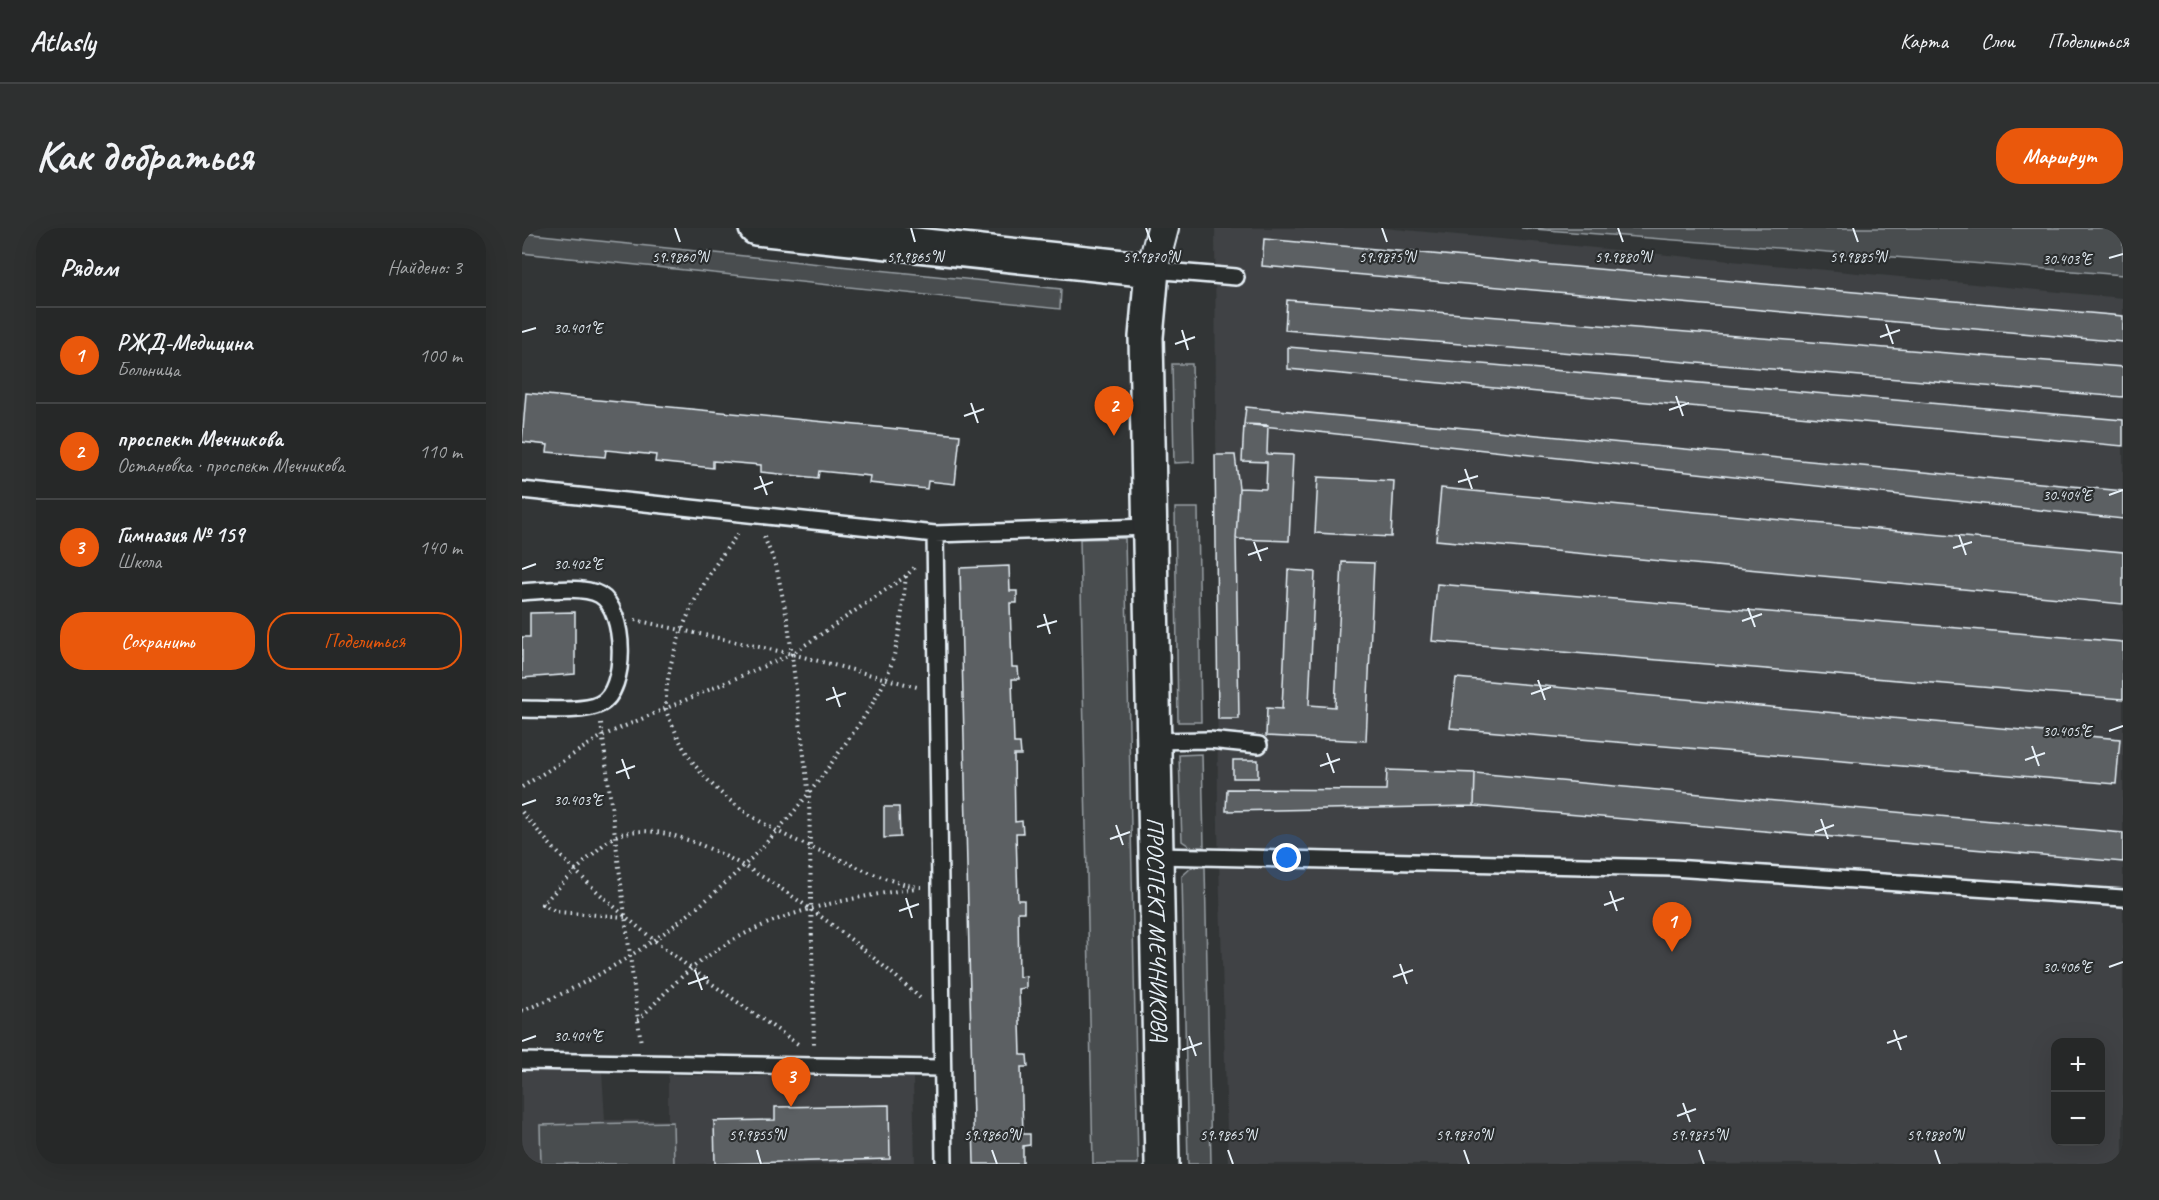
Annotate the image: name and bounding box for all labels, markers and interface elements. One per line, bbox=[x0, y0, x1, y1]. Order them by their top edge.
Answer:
text: Atlasly bbox=[30, 24, 95, 59]
text: Карта bbox=[1900, 28, 1948, 54]
text: Слои bbox=[1981, 28, 2015, 54]
text: Поделиться bbox=[2048, 28, 2129, 54]
button: Маршрут bbox=[1996, 128, 2123, 184]
text: Как добраться bbox=[36, 130, 253, 183]
text: 59.9860°N bbox=[652, 248, 711, 267]
text: 59.9865°N bbox=[887, 248, 946, 267]
text: 59.9870°N bbox=[1123, 248, 1182, 267]
text: 59.9875°N bbox=[1359, 248, 1418, 267]
text: 59.9880°N bbox=[1595, 248, 1654, 267]
text: 59.9885°N bbox=[1830, 248, 1889, 267]
text: 30.403°E bbox=[2043, 250, 2094, 269]
text: Рядом bbox=[60, 251, 118, 284]
text: Найдено: 3 bbox=[387, 255, 462, 280]
text: 30.401°E bbox=[554, 319, 605, 338]
text: РЖД-Медицина bbox=[117, 329, 252, 357]
text: 1 bbox=[75, 343, 84, 368]
text: 100 m bbox=[419, 343, 462, 368]
text: Больница bbox=[117, 357, 180, 382]
pin: 2 bbox=[1094, 386, 1134, 436]
text: проспект Мечникова bbox=[117, 425, 283, 453]
text: 2 bbox=[75, 439, 84, 464]
text: 110 m bbox=[419, 439, 462, 464]
text: Остановка · проспект Мечникова bbox=[117, 453, 344, 478]
text: 30.404°E bbox=[2043, 486, 2094, 505]
text: Гимназия № 159 bbox=[117, 521, 244, 549]
text: 3 bbox=[75, 535, 84, 560]
text: 140 m bbox=[419, 535, 462, 560]
text: Школа bbox=[117, 549, 161, 574]
text: 30.402°E bbox=[554, 555, 605, 574]
button: Сохранить bbox=[60, 612, 255, 670]
button: Поделиться bbox=[267, 612, 462, 670]
text: 30.405°E bbox=[2043, 722, 2094, 741]
text: 30.403°E bbox=[554, 791, 605, 810]
street label: ПРОСПЕКТ МЕЧНИКОВА bbox=[1140, 817, 1175, 1043]
your location bbox=[1272, 843, 1301, 872]
pin: 1 bbox=[1652, 902, 1692, 952]
text: 30.406°E bbox=[2043, 958, 2094, 977]
text: 30.404°E bbox=[554, 1027, 605, 1046]
map controls bbox=[2051, 1038, 2105, 1146]
button: + bbox=[2051, 1038, 2105, 1092]
pin: 3 bbox=[772, 1058, 810, 1107]
button: − bbox=[2051, 1092, 2105, 1146]
text: 59.9855°N bbox=[729, 1126, 788, 1145]
text: 59.9860°N bbox=[964, 1126, 1023, 1145]
text: 59.9865°N bbox=[1200, 1126, 1259, 1145]
text: 59.9870°N bbox=[1436, 1126, 1495, 1145]
text: 59.9875°N bbox=[1671, 1126, 1730, 1145]
text: 59.9880°N bbox=[1907, 1126, 1966, 1145]

